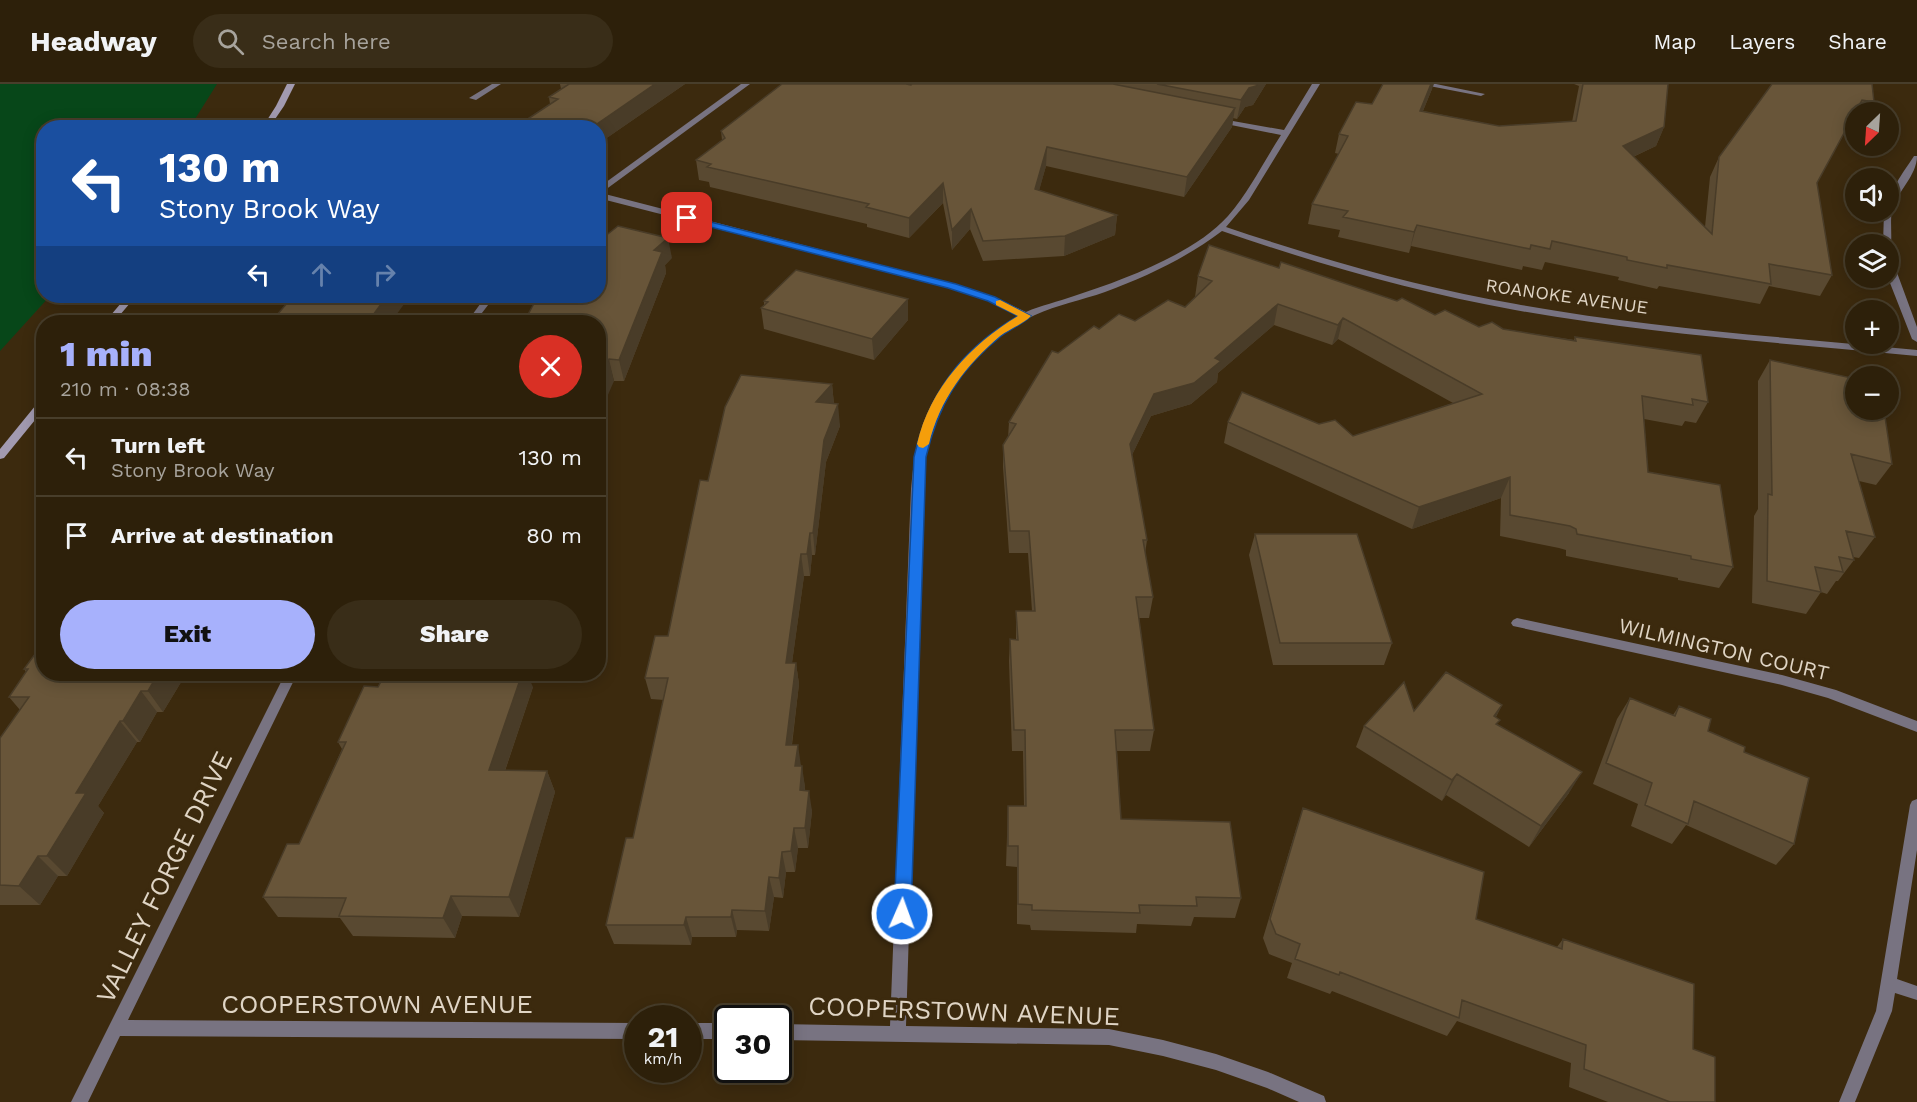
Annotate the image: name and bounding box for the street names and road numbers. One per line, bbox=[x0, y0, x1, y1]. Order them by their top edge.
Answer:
street label: ROANOKE AVENUE bbox=[1485, 274, 1649, 318]
street label: WILMINGTON COURT bbox=[1616, 613, 1832, 685]
street label: VALLEY FORGE DRIVE bbox=[90, 746, 238, 1008]
street label: COOPERSTOWN AVENUE bbox=[221, 989, 533, 1019]
street label: COOPERSTOWN AVENUE bbox=[808, 991, 1120, 1031]

